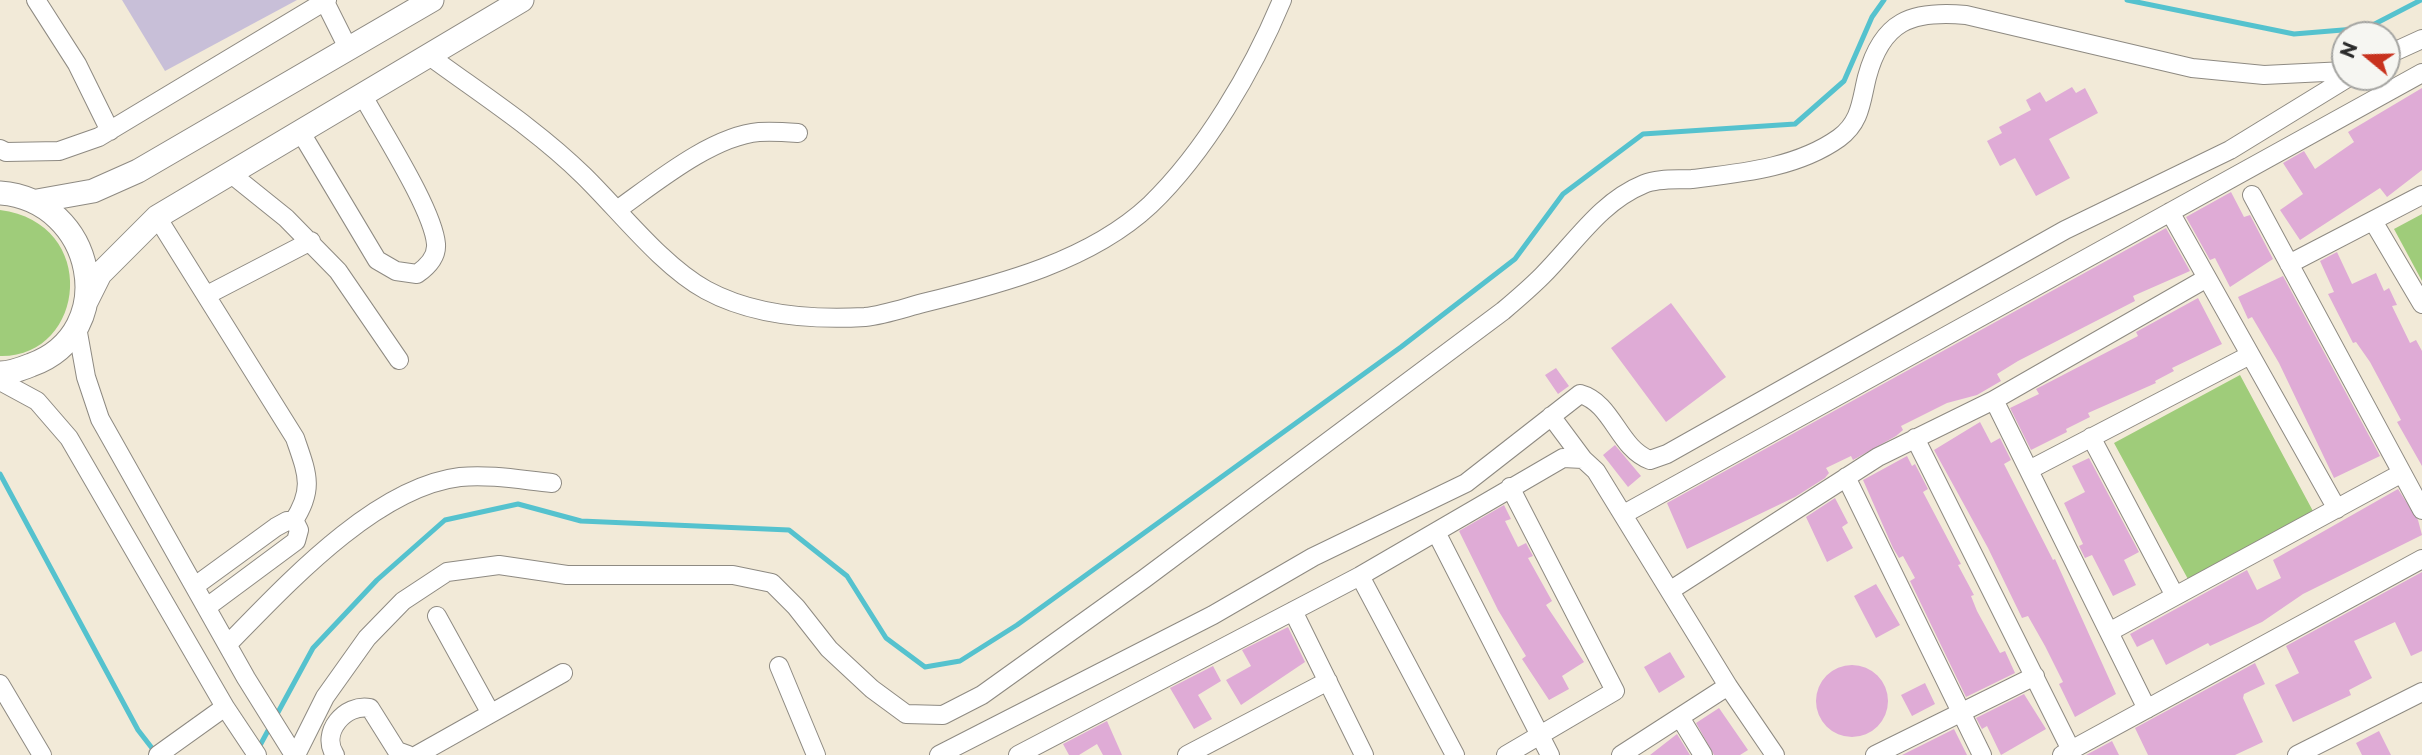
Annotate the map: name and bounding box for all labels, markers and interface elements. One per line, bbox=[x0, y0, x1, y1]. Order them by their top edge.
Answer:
north arrow bbox=[2331, 21, 2401, 91]
text: N bbox=[2332, 38, 2364, 61]

